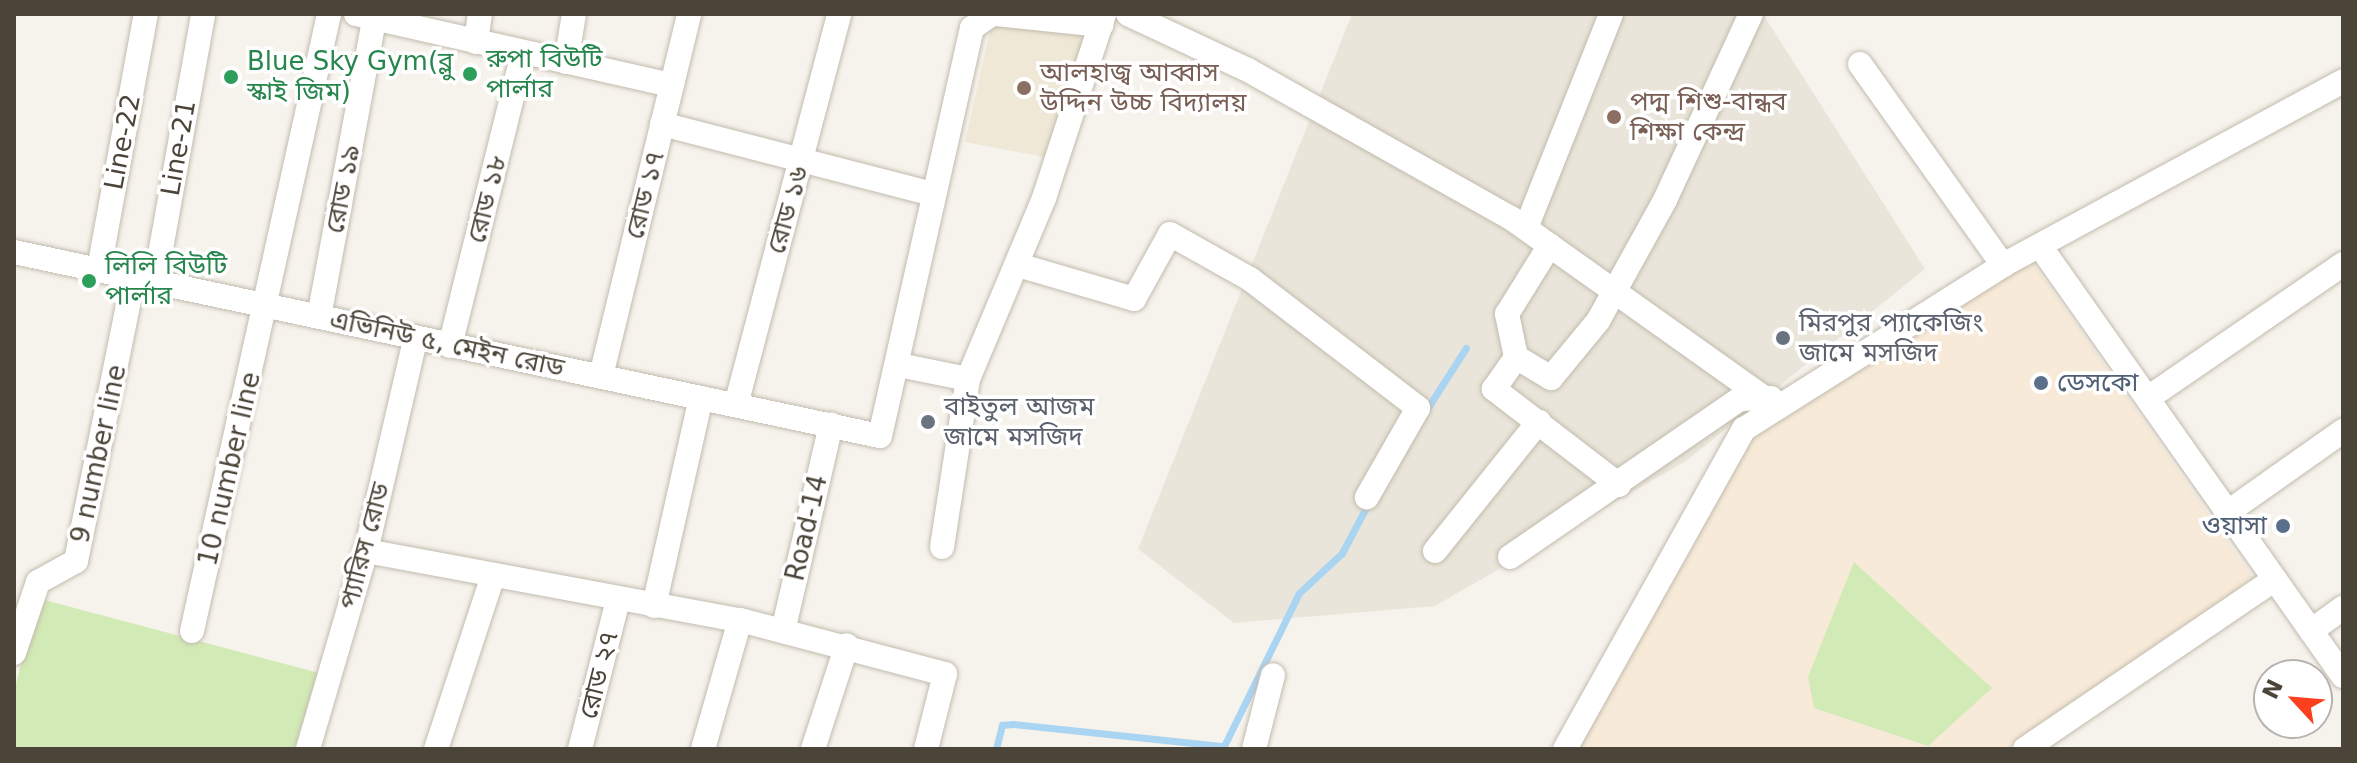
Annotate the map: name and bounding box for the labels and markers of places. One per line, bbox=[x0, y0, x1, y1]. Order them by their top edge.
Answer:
place label: রুপা বিউটি পার্লার bbox=[486, 43, 602, 104]
place label: Blue Sky Gym(ব্লু স্কাই জিম) bbox=[247, 46, 453, 108]
place label: আলহাজ্ব আব্বাস উদ্দিন উচ্চ বিদ্যালয় bbox=[1040, 57, 1247, 118]
marker: রুপা বিউটি পার্লার bbox=[461, 65, 479, 83]
marker: Blue Sky Gym(ব্লু স্কাই জিম) bbox=[222, 68, 240, 86]
marker: আলহাজ্ব আব্বাস উদ্দিন উচ্চ বিদ্যালয় bbox=[1015, 79, 1033, 97]
place label: পদ্ম শিশু-বান্ধব শিক্ষা কেন্দ্র bbox=[1630, 86, 1787, 148]
marker: পদ্ম শিশু-বান্ধব শিক্ষা কেন্দ্র bbox=[1605, 108, 1623, 126]
place label: লিলি বিউটি পার্লার bbox=[105, 250, 227, 312]
marker: লিলি বিউটি পার্লার bbox=[80, 272, 98, 290]
place label: মিরপুর প্যাকেজিং জামে মসজিদ bbox=[1799, 307, 1983, 368]
marker: মিরপুর প্যাকেজিং জামে মসজিদ bbox=[1774, 329, 1792, 347]
place label: ডেসকো bbox=[2057, 367, 2138, 399]
marker: ডেসকো bbox=[2032, 374, 2050, 392]
place label: বাইতুল আজম জামে মসজিদ bbox=[944, 391, 1094, 452]
marker: বাইতুল আজম জামে মসজিদ bbox=[919, 413, 937, 431]
place label: ওয়াসা bbox=[2202, 510, 2267, 542]
marker: ওয়াসা bbox=[2274, 517, 2292, 535]

